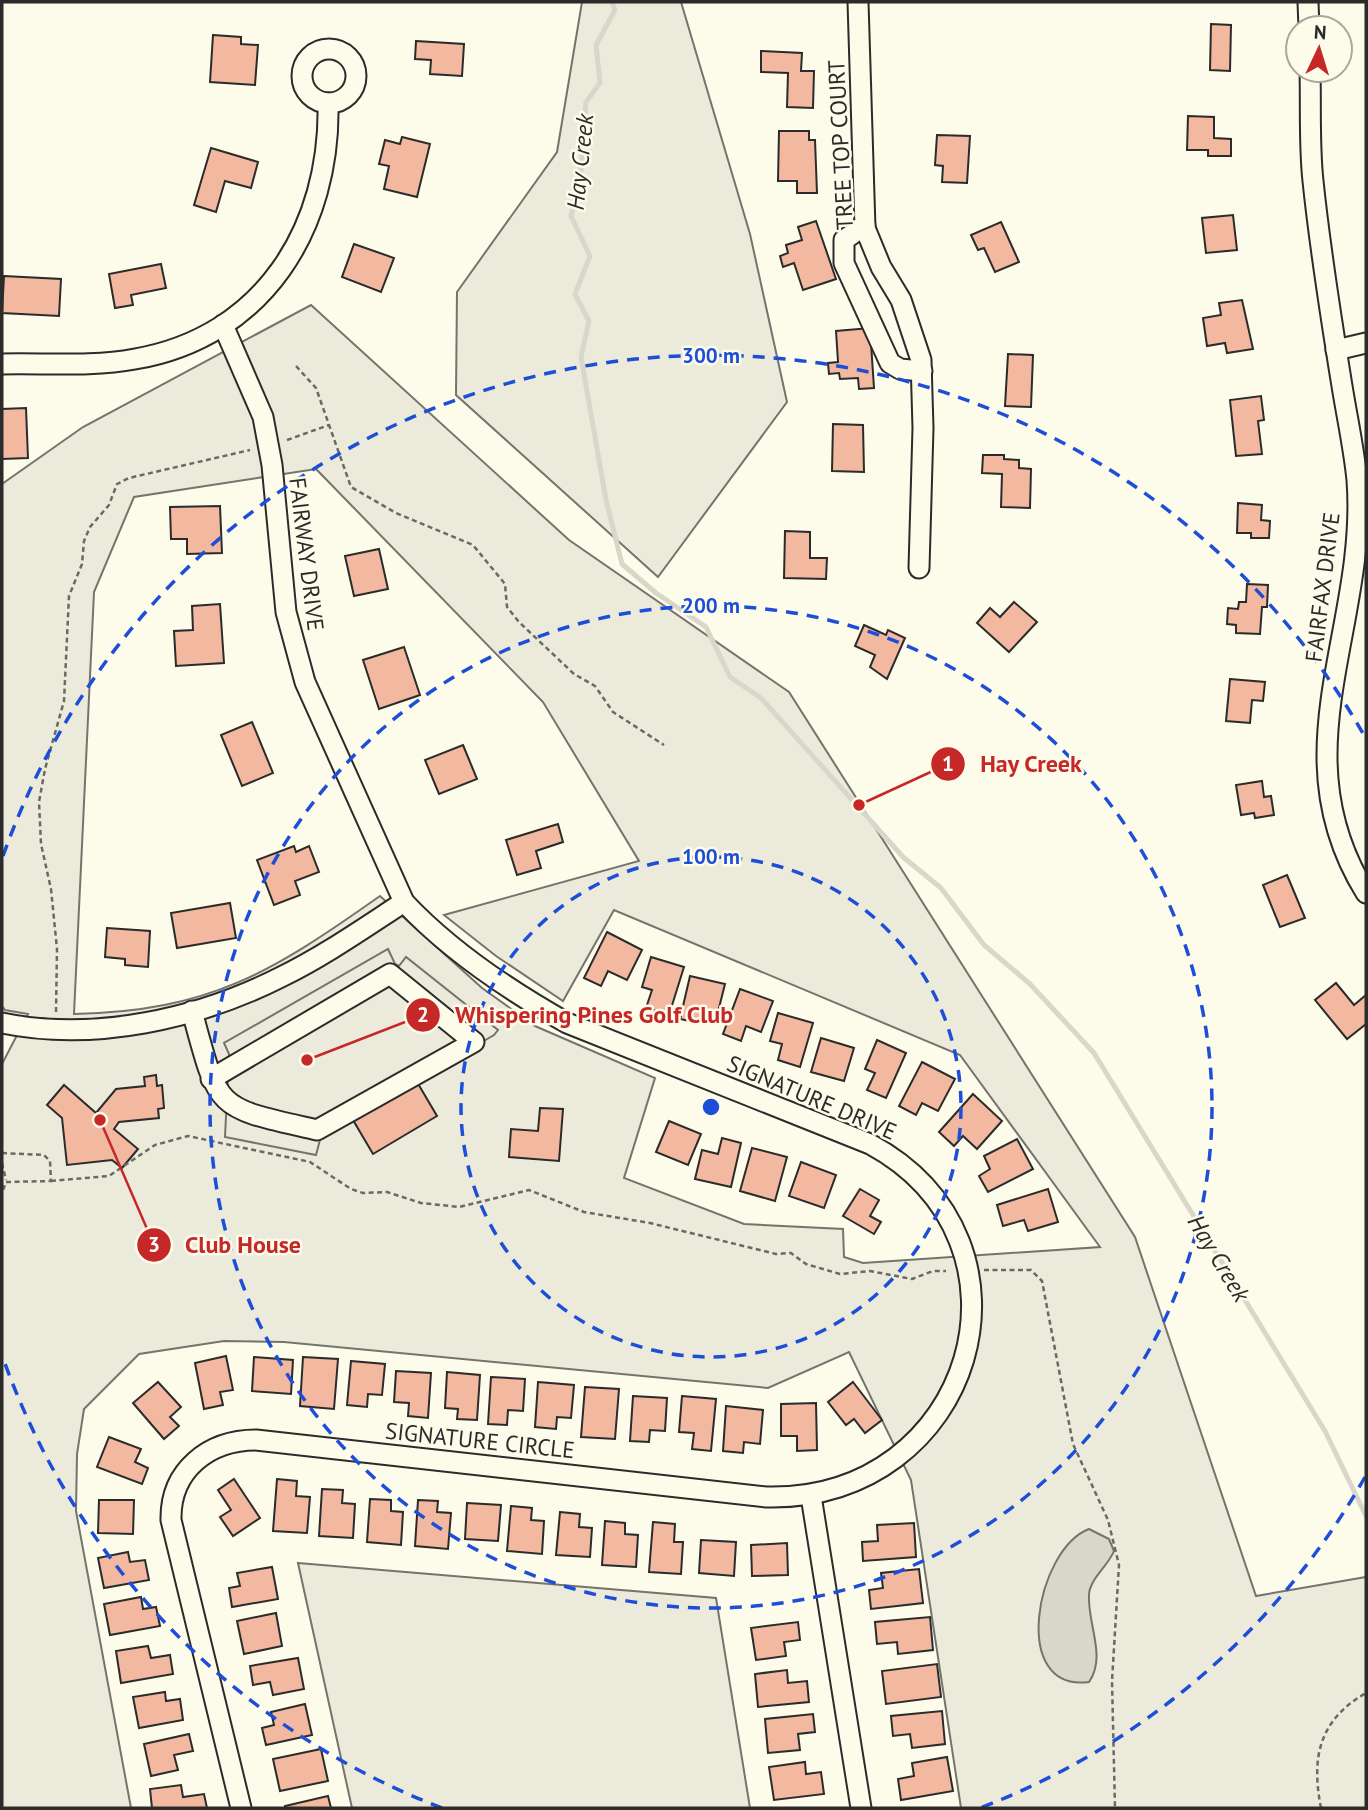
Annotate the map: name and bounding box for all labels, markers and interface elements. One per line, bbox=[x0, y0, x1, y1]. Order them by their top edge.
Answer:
north arrow bbox=[1284, 14, 1354, 84]
text: N bbox=[1313, 20, 1327, 44]
street label: TREE TOP COURT bbox=[821, 59, 859, 231]
water label: Hay Creek bbox=[560, 111, 601, 212]
text: 300 m bbox=[682, 342, 740, 369]
street label: FAIRWAY DRIVE bbox=[283, 476, 331, 632]
street label: FAIRFAX DRIVE bbox=[1298, 510, 1346, 664]
text: 200 m bbox=[682, 592, 740, 619]
callout: Hay Creek bbox=[931, 741, 1097, 786]
text: Hay Creek bbox=[980, 748, 1082, 779]
text: 1 bbox=[942, 750, 954, 777]
text: 100 m bbox=[682, 843, 740, 870]
callout: Whispering Pines Golf Club bbox=[406, 992, 747, 1037]
text: Whispering Pines Golf Club bbox=[455, 999, 733, 1030]
text: 2 bbox=[417, 1001, 429, 1028]
street label: SIGNATURE DRIVE bbox=[723, 1048, 901, 1146]
centre of rings bbox=[699, 1095, 723, 1119]
water label: Hay Creek bbox=[1181, 1209, 1258, 1308]
callout: Club House bbox=[136, 1222, 315, 1267]
text: Club House bbox=[185, 1229, 301, 1260]
text: 3 bbox=[148, 1231, 160, 1258]
street label: SIGNATURE CIRCLE bbox=[384, 1416, 576, 1464]

